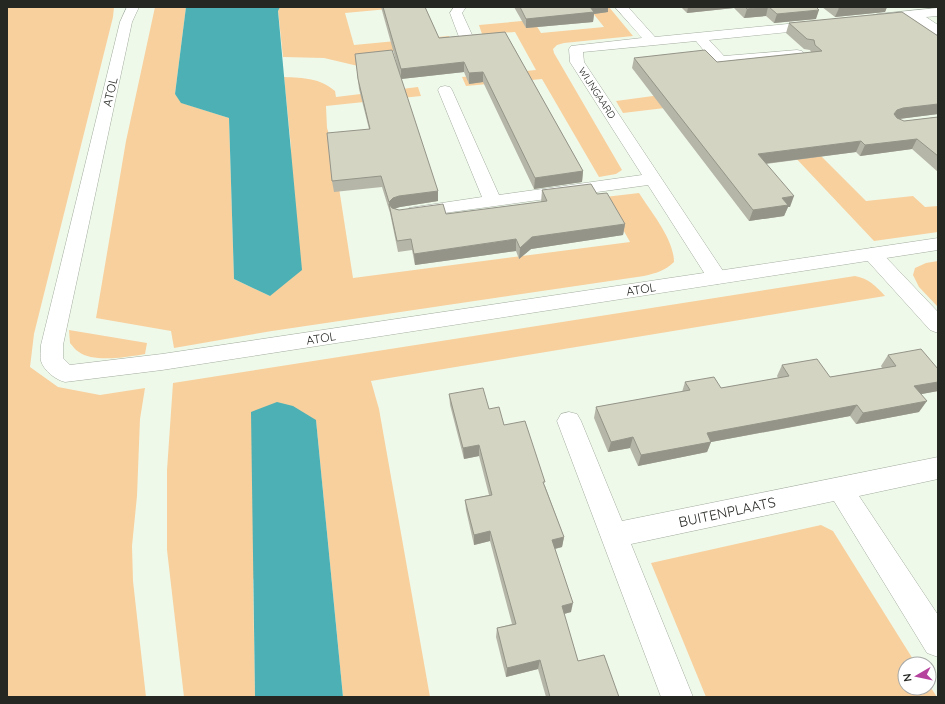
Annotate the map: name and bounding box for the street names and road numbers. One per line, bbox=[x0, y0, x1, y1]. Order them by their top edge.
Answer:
street label: WIJNGAARD bbox=[575, 65, 619, 121]
street label: ATOL bbox=[99, 75, 121, 108]
street label: ATOL bbox=[625, 279, 657, 299]
street label: ATOL bbox=[305, 328, 337, 348]
street label: BUITENPLAATS bbox=[677, 493, 777, 531]

